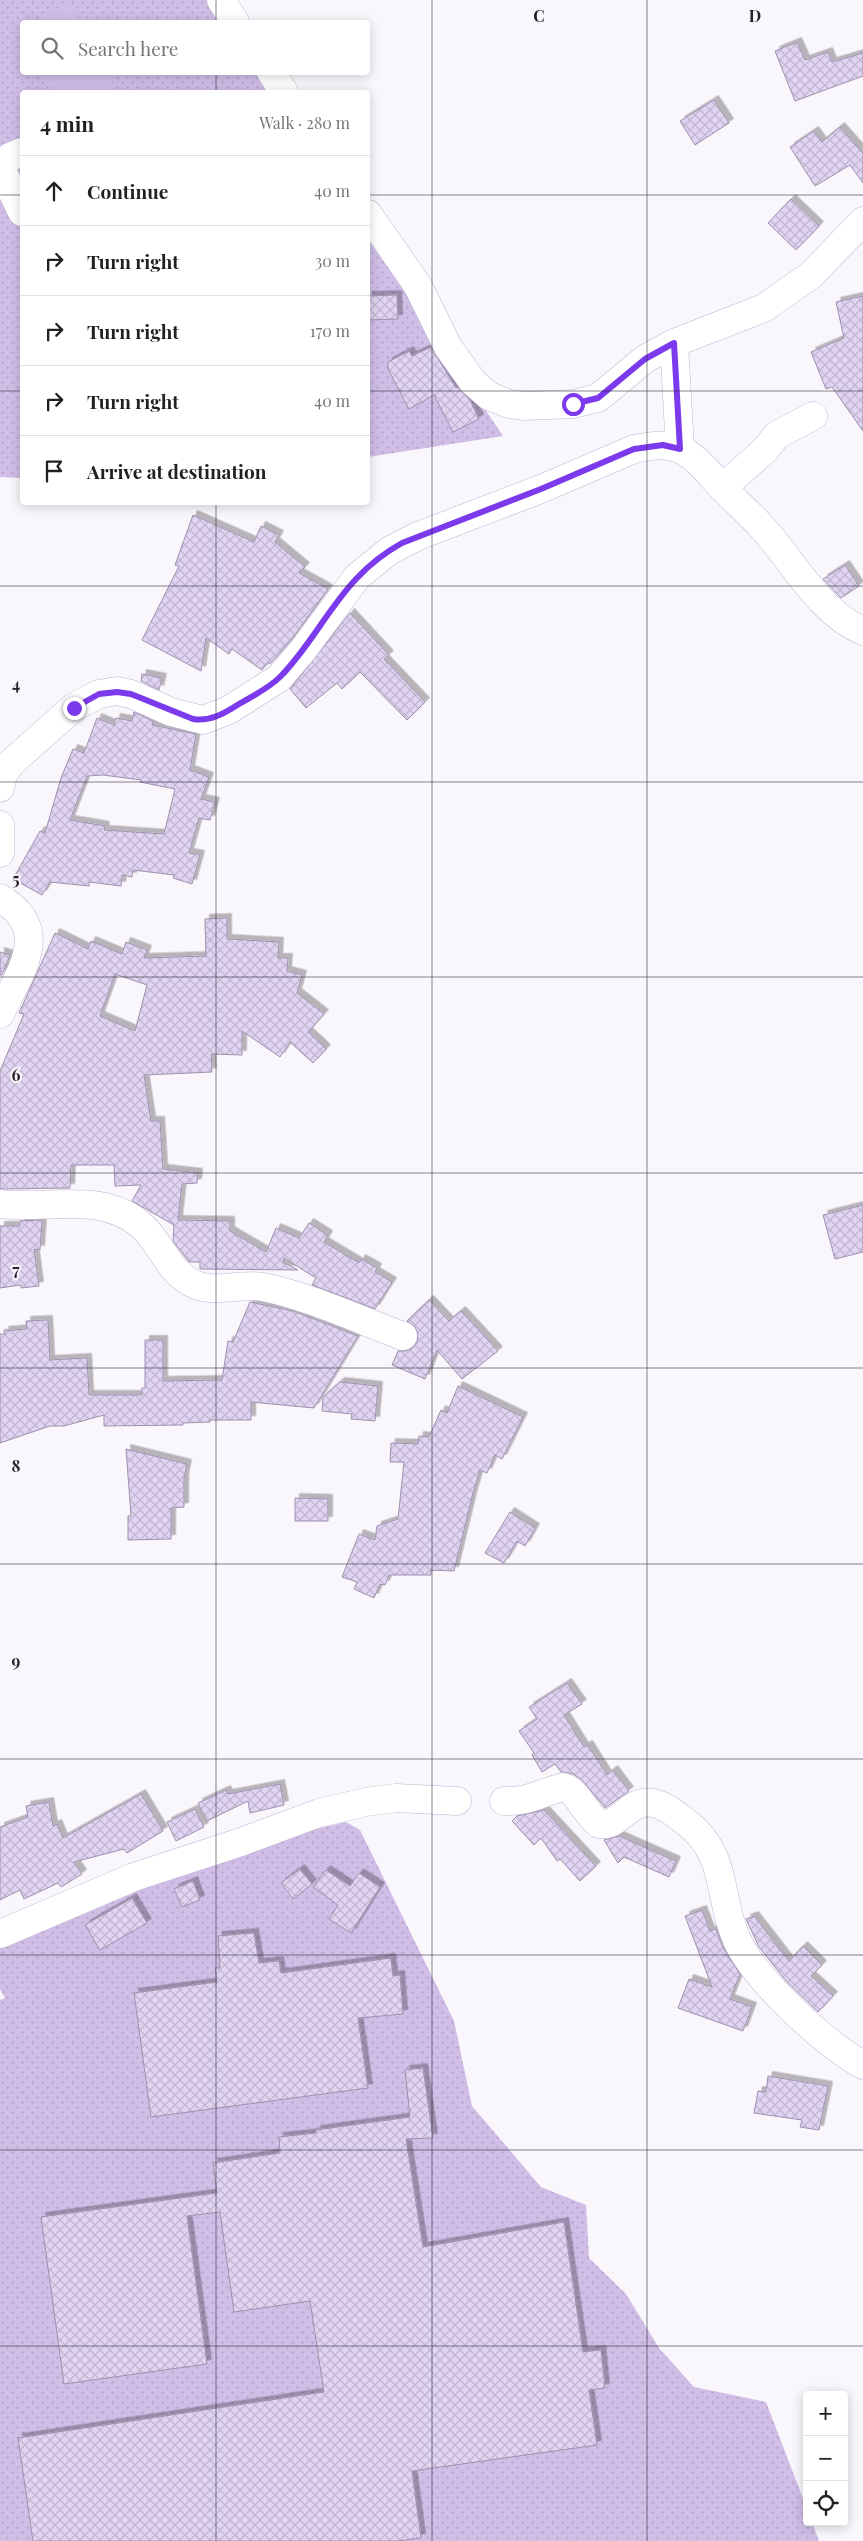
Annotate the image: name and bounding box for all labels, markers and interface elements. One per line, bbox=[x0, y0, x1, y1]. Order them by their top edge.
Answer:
text: C bbox=[533, 5, 545, 26]
text: D bbox=[749, 5, 761, 26]
search box bbox=[20, 20, 370, 75]
icon: search bbox=[38, 34, 66, 62]
text: Search here bbox=[78, 35, 178, 61]
text: 4 min bbox=[40, 109, 94, 137]
text: Walk · 280 m bbox=[259, 112, 350, 133]
icon: ahead bbox=[40, 177, 68, 205]
text: Continue bbox=[87, 178, 168, 204]
text: 40 m bbox=[314, 180, 350, 201]
icon: right bbox=[40, 247, 68, 275]
text: Turn right bbox=[87, 248, 179, 274]
text: 30 m bbox=[315, 250, 350, 271]
icon: right bbox=[40, 317, 68, 345]
text: Turn right bbox=[87, 318, 179, 344]
text: 170 m bbox=[310, 320, 350, 341]
icon: right bbox=[40, 387, 68, 415]
text: Turn right bbox=[87, 388, 179, 414]
text: 40 m bbox=[314, 390, 350, 411]
route start bbox=[562, 393, 585, 416]
icon: arrive bbox=[40, 457, 68, 485]
text: Arrive at destination bbox=[87, 458, 267, 484]
text: 4 bbox=[12, 673, 20, 694]
route end bbox=[63, 697, 86, 720]
text: 5 bbox=[12, 868, 20, 889]
text: 6 bbox=[12, 1064, 21, 1085]
text: 7 bbox=[12, 1259, 20, 1280]
text: 8 bbox=[12, 1455, 21, 1476]
text: 9 bbox=[12, 1650, 21, 1671]
map controls bbox=[803, 2391, 848, 2526]
button: + bbox=[803, 2391, 848, 2436]
button: − bbox=[803, 2436, 848, 2481]
button: locate bbox=[803, 2481, 848, 2526]

